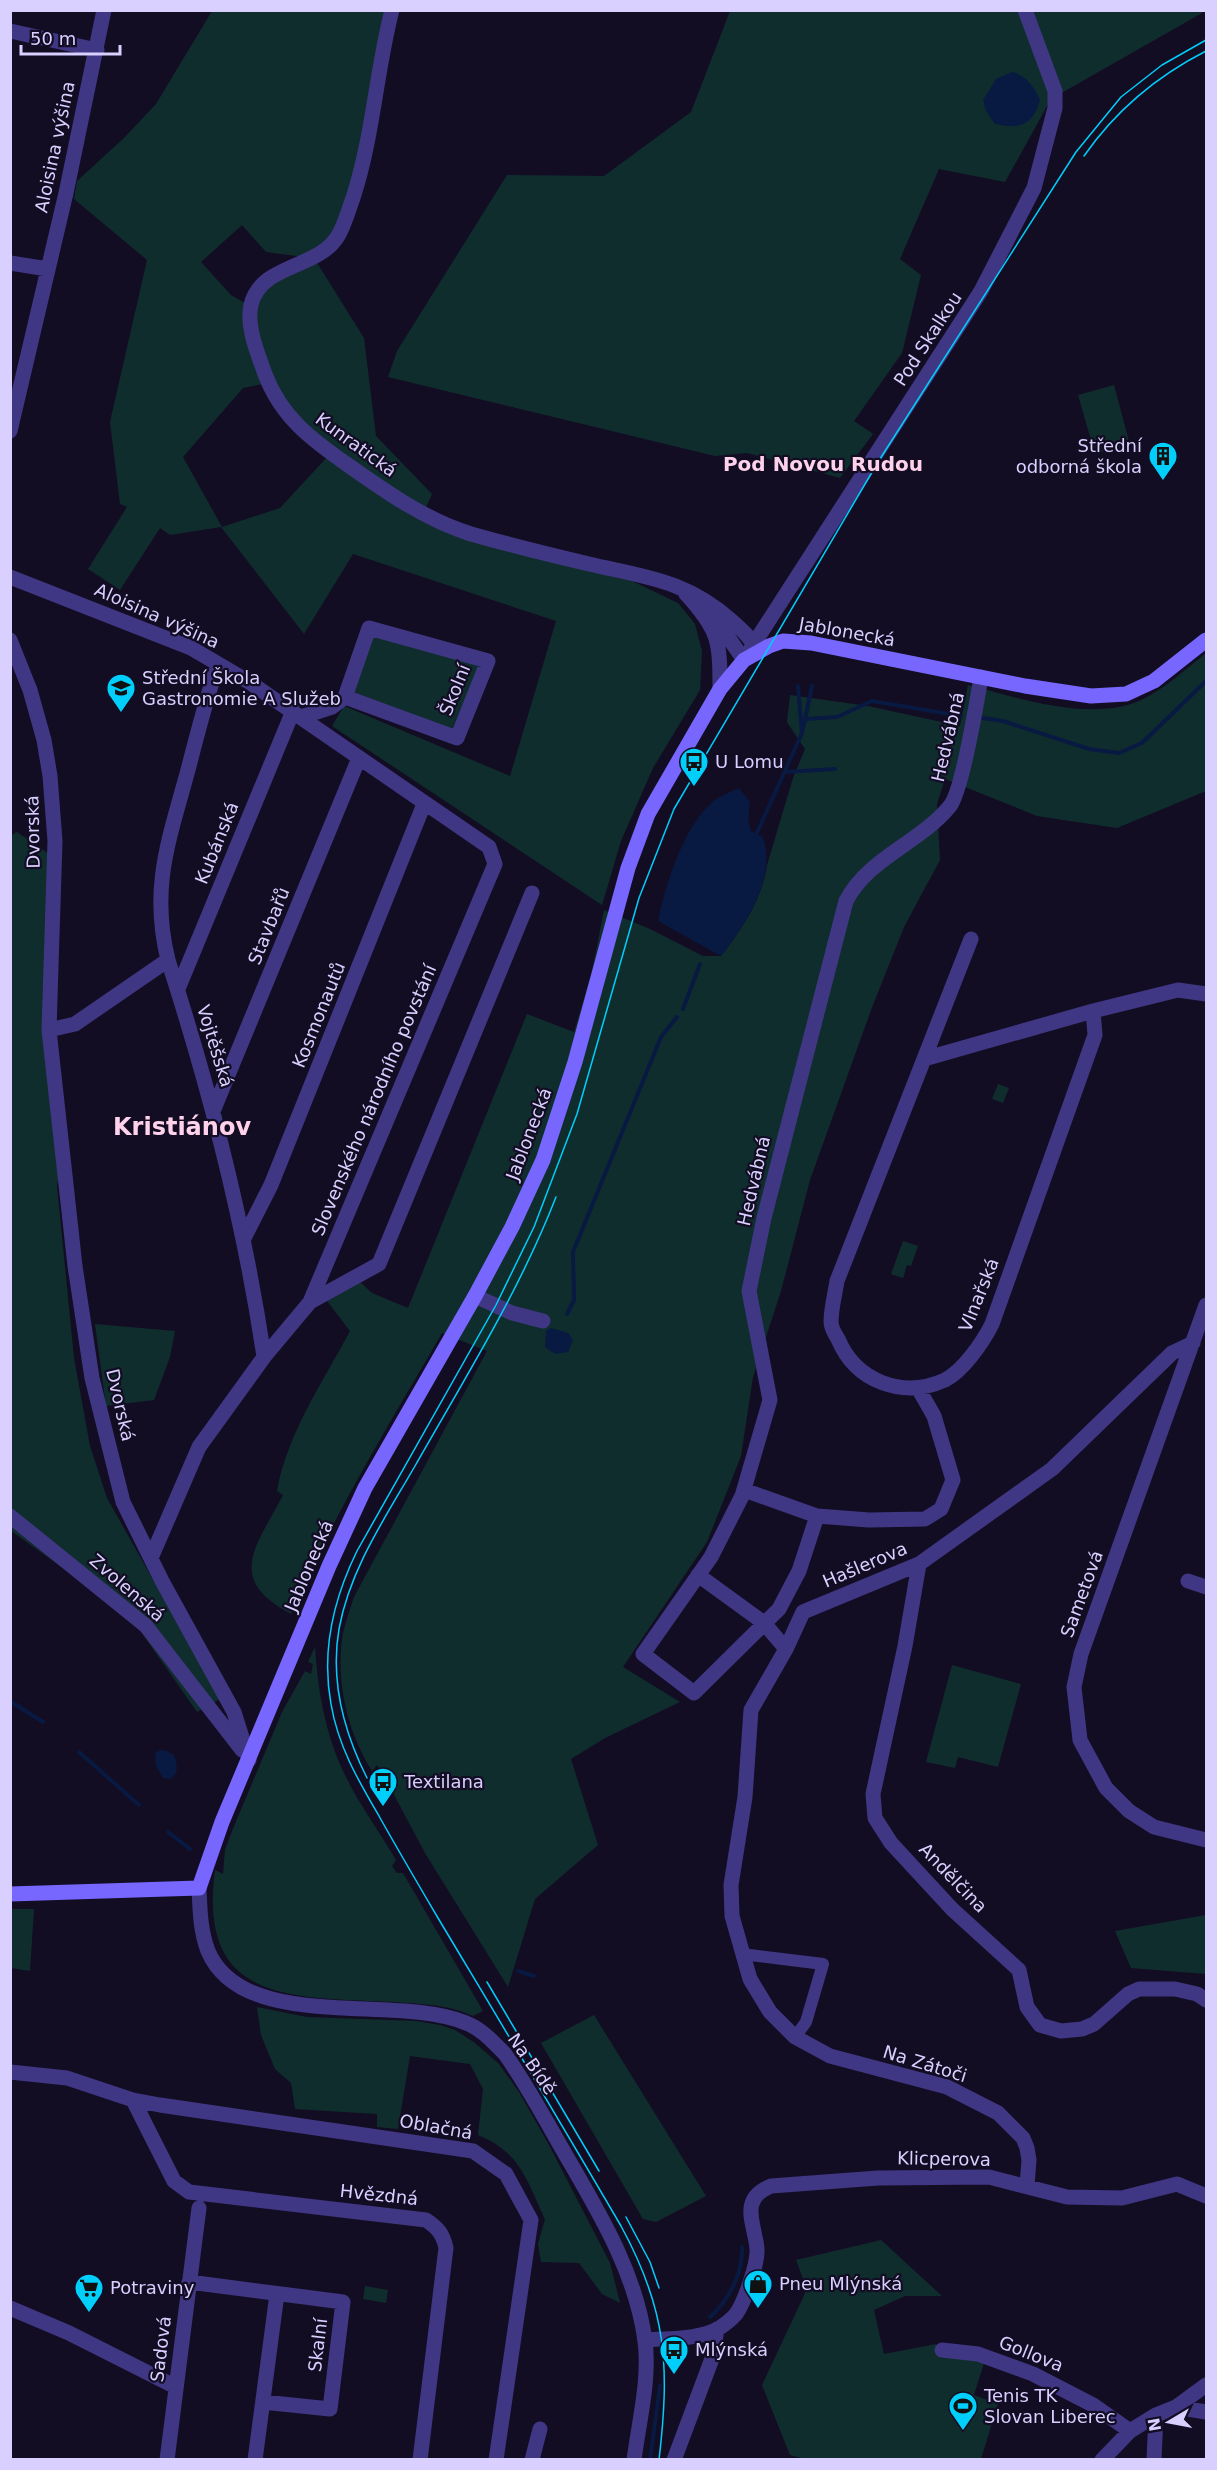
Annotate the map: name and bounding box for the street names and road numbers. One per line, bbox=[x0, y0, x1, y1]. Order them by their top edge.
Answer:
street label: Aloisina výšina bbox=[30, 79, 79, 215]
street label: Pod Skalkou bbox=[889, 288, 966, 390]
street label: Kunratická bbox=[312, 408, 401, 481]
street label: Aloisina výšina bbox=[92, 579, 223, 652]
street label: Jablonecká bbox=[796, 613, 897, 650]
street label: Školní bbox=[435, 660, 475, 719]
street label: Hedvábná bbox=[927, 690, 968, 784]
street label: Dvorská bbox=[21, 795, 44, 869]
street label: Kubánská bbox=[191, 799, 243, 887]
street label: Stavbařů bbox=[244, 884, 294, 967]
street label: Kosmonautů bbox=[288, 959, 349, 1071]
street label: Slovenského národního povstání bbox=[307, 960, 441, 1238]
street label: Vojtěšská bbox=[193, 1002, 238, 1090]
street label: Jablonecká bbox=[501, 1085, 556, 1184]
street label: Hedvábná bbox=[733, 1134, 774, 1228]
street label: Vlnařská bbox=[954, 1255, 1003, 1335]
street label: Dvorská bbox=[102, 1367, 139, 1443]
street label: Jablonecká bbox=[279, 1517, 337, 1616]
street label: Hašlerova bbox=[819, 1537, 910, 1592]
street label: Sametová bbox=[1056, 1548, 1107, 1640]
street label: Zvolenská bbox=[86, 1550, 169, 1626]
street label: Andělčina bbox=[915, 1839, 992, 1917]
street label: Na Bídě bbox=[504, 2029, 561, 2098]
street label: Na Zátoči bbox=[881, 2041, 970, 2086]
street label: Oblačná bbox=[398, 2110, 474, 2143]
street label: Klicperova bbox=[897, 2147, 991, 2170]
street label: Hvězdná bbox=[339, 2180, 419, 2209]
street label: Sadová bbox=[146, 2315, 175, 2383]
street label: Skalní bbox=[304, 2316, 331, 2373]
street label: Gollova bbox=[996, 2331, 1066, 2376]

